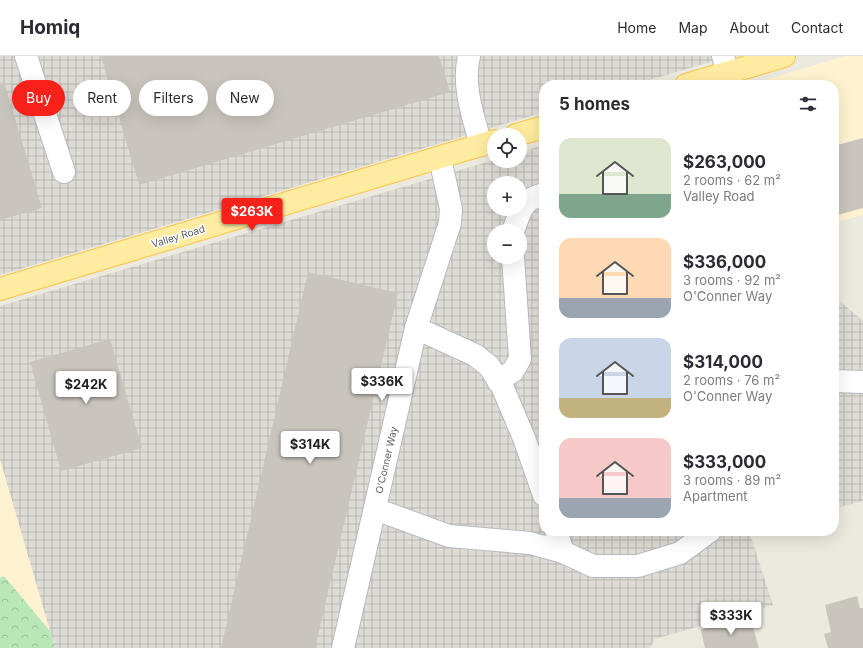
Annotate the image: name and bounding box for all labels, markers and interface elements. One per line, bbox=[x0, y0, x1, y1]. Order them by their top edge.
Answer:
text: Homiq bbox=[20, 16, 80, 39]
text: Home bbox=[617, 19, 656, 36]
text: Map bbox=[678, 19, 708, 36]
text: About bbox=[730, 19, 769, 36]
text: Contact bbox=[791, 19, 843, 36]
chip: Buy bbox=[12, 80, 65, 116]
chip: Rent bbox=[73, 80, 131, 116]
chip: Filters bbox=[139, 80, 208, 116]
chip: New bbox=[216, 80, 274, 116]
icon: filters bbox=[797, 93, 819, 115]
text: 5 homes bbox=[559, 94, 630, 114]
map controls bbox=[487, 128, 527, 264]
button: locate bbox=[487, 128, 527, 168]
text: $263,000 bbox=[683, 152, 766, 172]
icon: home bbox=[591, 154, 639, 202]
text: 2 rooms · 62 m² bbox=[683, 172, 781, 188]
button: + bbox=[487, 176, 527, 216]
text: Valley Road bbox=[683, 188, 755, 204]
pin: $263K bbox=[224, 198, 280, 232]
text: $263K bbox=[231, 203, 273, 219]
street label: Valley Road bbox=[150, 222, 206, 250]
button: − bbox=[487, 224, 527, 264]
text: $336,000 bbox=[683, 252, 766, 272]
icon: home bbox=[591, 254, 639, 302]
text: 3 rooms · 92 m² bbox=[683, 272, 781, 288]
text: O'Conner Way bbox=[683, 288, 772, 304]
text: $314,000 bbox=[683, 352, 763, 372]
icon: home bbox=[591, 354, 639, 402]
pin: $336K bbox=[354, 368, 410, 402]
pin: $242K bbox=[58, 371, 114, 405]
text: 2 rooms · 76 m² bbox=[683, 372, 780, 388]
text: $336K bbox=[360, 373, 404, 389]
text: $242K bbox=[65, 376, 107, 392]
text: O'Conner Way bbox=[683, 388, 772, 404]
street label: O'Conner Way bbox=[372, 425, 400, 495]
pin: $314K bbox=[282, 431, 338, 465]
text: $314K bbox=[290, 436, 330, 452]
text: $333,000 bbox=[683, 452, 766, 472]
icon: home bbox=[591, 454, 639, 502]
text: 3 rooms · 89 m² bbox=[683, 472, 781, 488]
text: Apartment bbox=[683, 488, 748, 504]
pin: $333K bbox=[703, 602, 759, 636]
text: $333K bbox=[709, 607, 753, 623]

